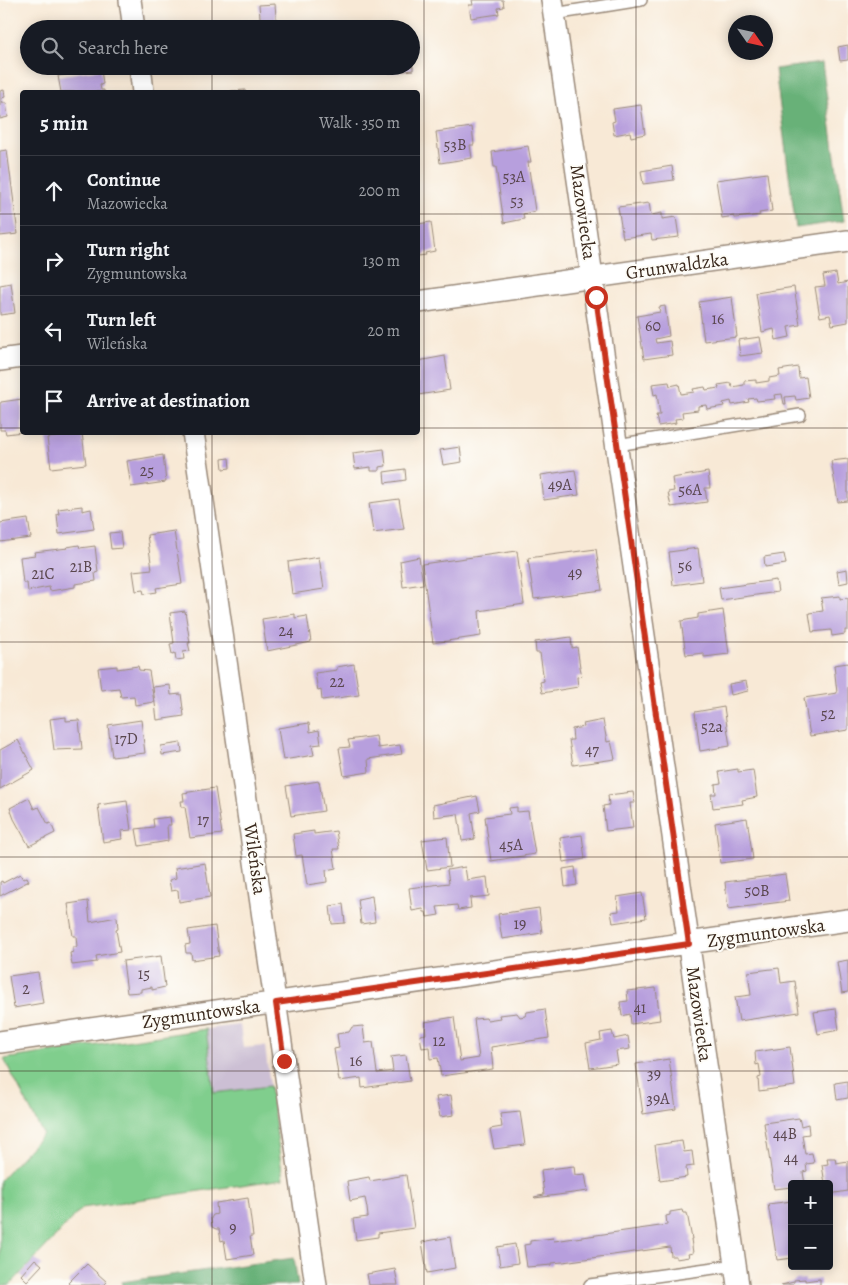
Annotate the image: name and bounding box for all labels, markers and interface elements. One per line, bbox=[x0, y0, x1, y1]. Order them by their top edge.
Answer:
north arrow bbox=[728, 15, 773, 60]
search box bbox=[20, 20, 420, 75]
icon: search bbox=[38, 34, 66, 62]
text: Search here bbox=[78, 35, 168, 61]
text: 5 min bbox=[40, 109, 88, 137]
text: Walk · 350 m bbox=[319, 112, 400, 134]
house number: 53B bbox=[443, 134, 467, 156]
street label: Mazowiecka bbox=[563, 163, 603, 261]
house number: 53A bbox=[503, 166, 526, 188]
text: Continue bbox=[87, 167, 161, 193]
icon: ahead bbox=[40, 177, 68, 205]
text: 200 m bbox=[359, 180, 400, 202]
house number: 53 bbox=[510, 190, 524, 212]
text: Mazowiecka bbox=[87, 193, 168, 215]
text: Turn right bbox=[87, 237, 169, 263]
street label: Grunwaldzka bbox=[624, 246, 730, 286]
icon: right bbox=[40, 247, 68, 275]
text: 130 m bbox=[363, 250, 400, 272]
text: Zygmuntowska bbox=[87, 263, 187, 285]
route start bbox=[585, 286, 608, 309]
text: Turn left bbox=[87, 307, 156, 333]
house number: 16 bbox=[712, 308, 724, 330]
house number: 60 bbox=[645, 315, 661, 337]
icon: left bbox=[40, 317, 68, 345]
text: 20 m bbox=[367, 320, 400, 342]
text: Wileńska bbox=[87, 333, 147, 355]
icon: arrive bbox=[40, 387, 68, 415]
text: Arrive at destination bbox=[87, 388, 250, 414]
house number: 25 bbox=[140, 460, 154, 482]
house number: 49A bbox=[548, 474, 573, 496]
house number: 56A bbox=[678, 479, 702, 501]
house number: 56 bbox=[678, 555, 692, 577]
house number: 21B bbox=[70, 556, 92, 578]
house number: 49 bbox=[568, 562, 582, 584]
house number: 21C bbox=[31, 563, 55, 585]
house number: 24 bbox=[279, 620, 293, 642]
house number: 22 bbox=[329, 671, 345, 693]
house number: 52 bbox=[821, 703, 836, 725]
house number: 52a bbox=[701, 716, 724, 738]
house number: 17D bbox=[114, 728, 138, 750]
house number: 47 bbox=[585, 739, 599, 761]
house number: 17 bbox=[197, 809, 209, 831]
street label: Wileńska bbox=[237, 821, 273, 896]
house number: 45A bbox=[499, 834, 523, 856]
house number: 50B bbox=[745, 880, 769, 902]
street label: Zygmuntowska bbox=[705, 912, 827, 954]
house number: 19 bbox=[514, 913, 526, 935]
house number: 15 bbox=[138, 963, 150, 985]
street label: Mazowiecka bbox=[679, 965, 719, 1063]
house number: 2 bbox=[22, 978, 30, 1000]
street label: Zygmuntowska bbox=[140, 993, 262, 1035]
house number: 41 bbox=[634, 997, 647, 1019]
house number: 12 bbox=[432, 1030, 446, 1052]
route end bbox=[273, 1050, 296, 1073]
house number: 16 bbox=[350, 1050, 362, 1072]
house number: 39 bbox=[647, 1063, 661, 1085]
house number: 39A bbox=[646, 1088, 670, 1110]
house number: 44B bbox=[773, 1123, 797, 1145]
house number: 44 bbox=[784, 1147, 798, 1169]
map controls bbox=[788, 1180, 833, 1270]
button: + bbox=[788, 1180, 833, 1225]
house number: 9 bbox=[229, 1217, 237, 1239]
button: − bbox=[788, 1225, 833, 1270]

